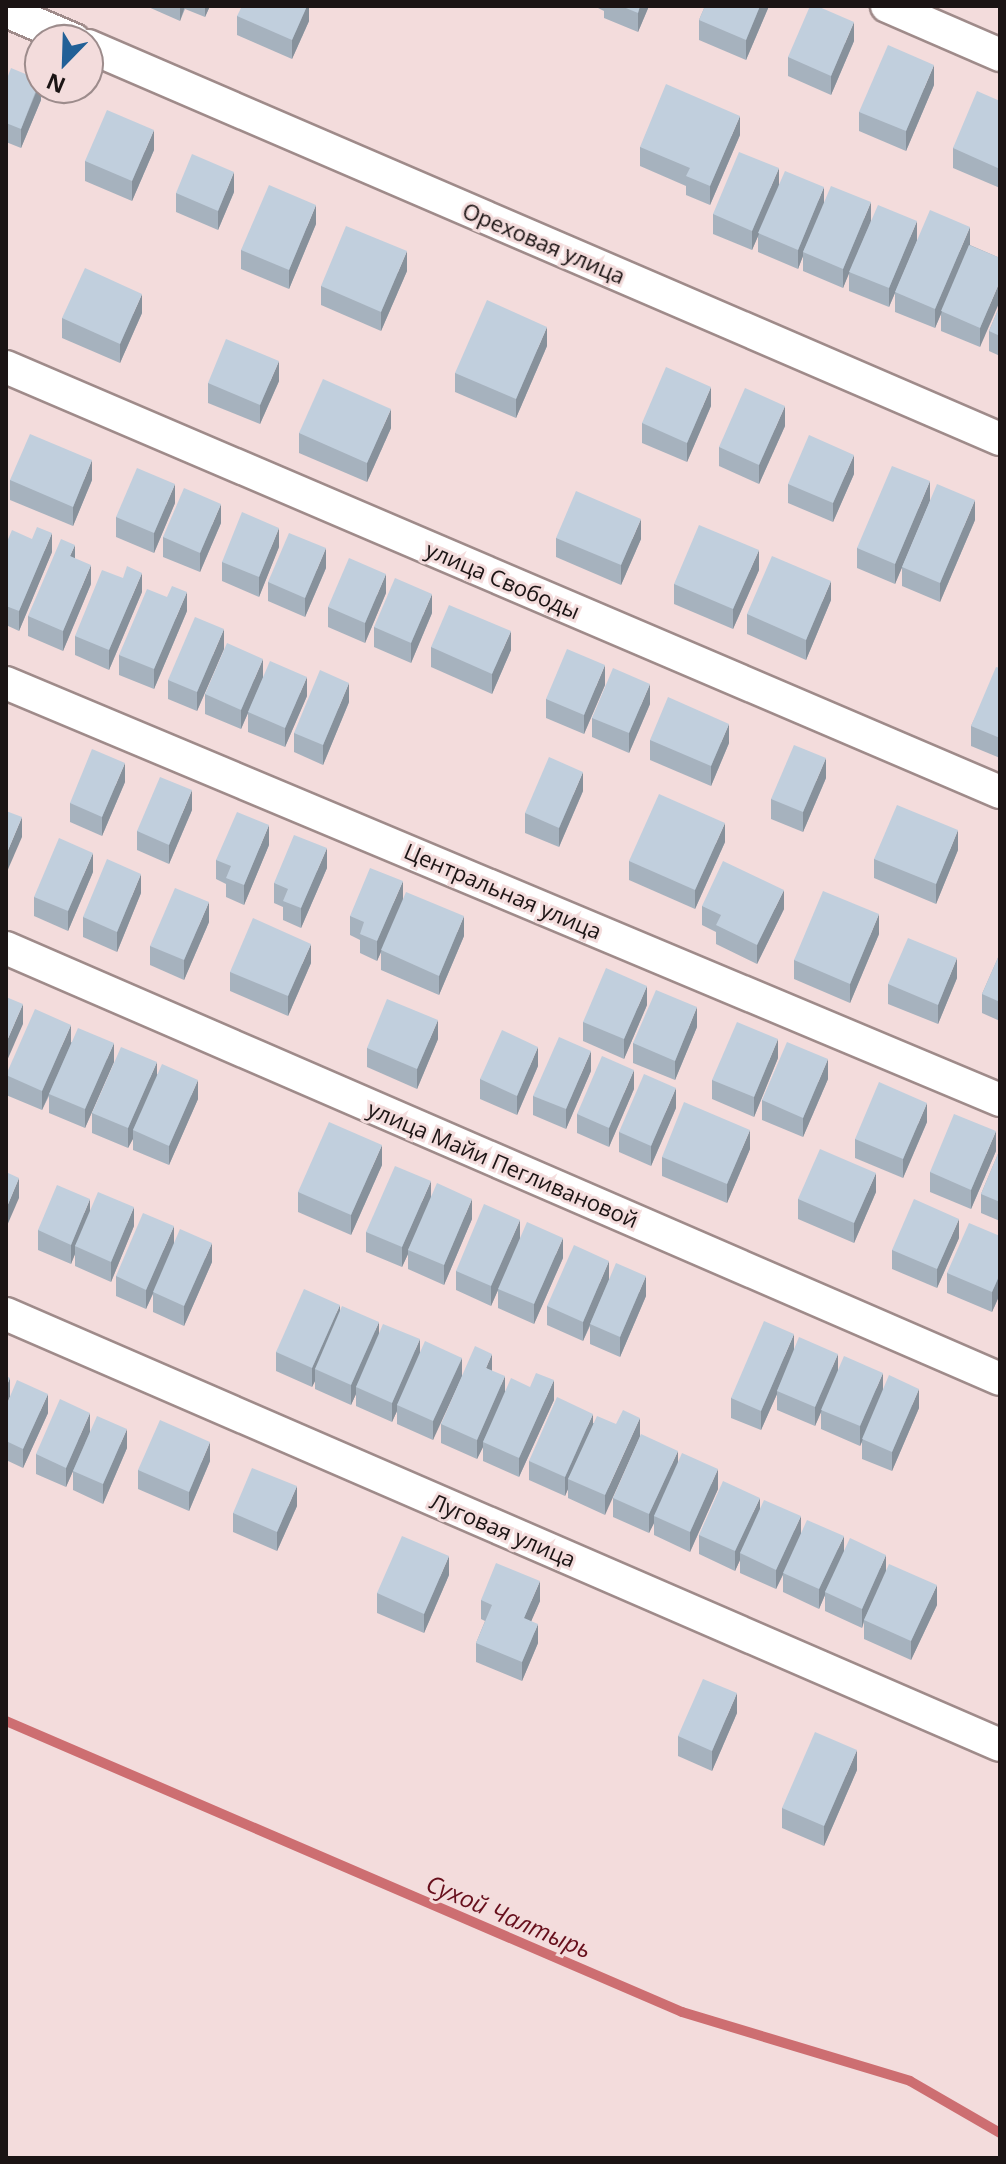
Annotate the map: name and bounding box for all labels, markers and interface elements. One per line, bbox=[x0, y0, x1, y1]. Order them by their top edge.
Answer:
north arrow bbox=[24, 24, 104, 104]
text: N bbox=[41, 67, 70, 102]
street label: Ореховая улица bbox=[459, 197, 629, 289]
street label: улица Свободы bbox=[422, 536, 584, 624]
street label: Центральная улица bbox=[400, 837, 606, 945]
street label: улица Майи Пегливановой bbox=[364, 1095, 642, 1233]
street label: Луговая улица bbox=[426, 1487, 580, 1573]
water label: Сухой Чалтырь bbox=[422, 1868, 596, 1964]

